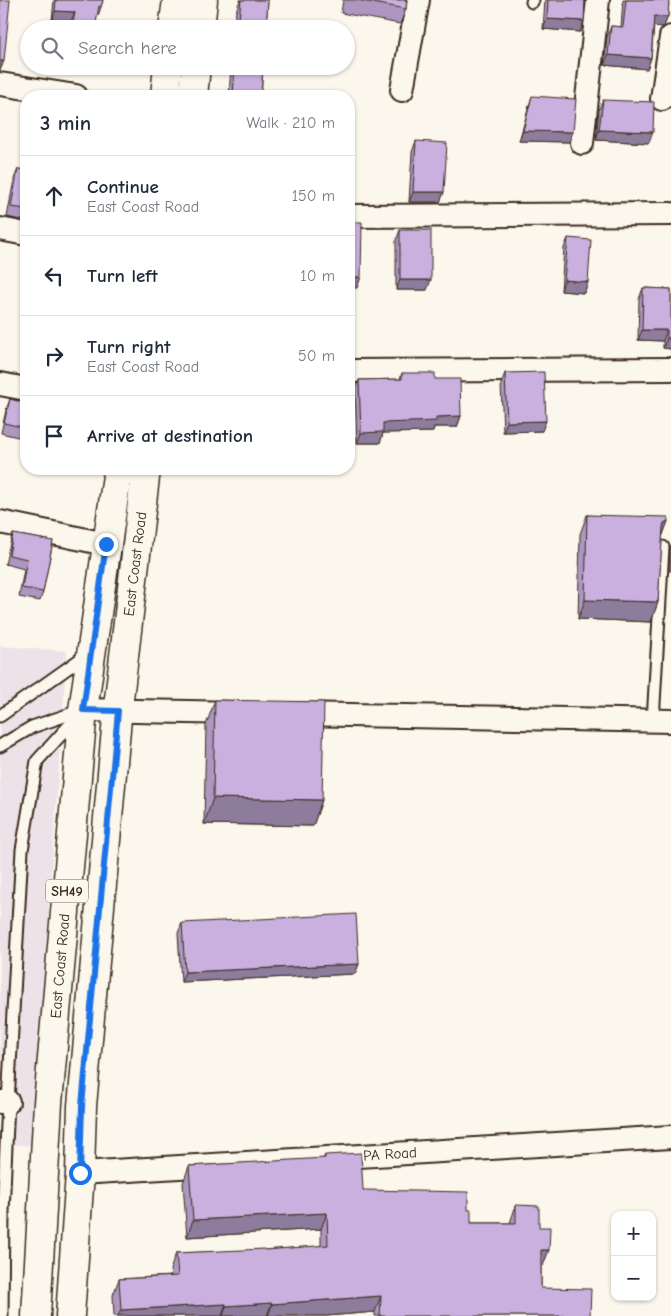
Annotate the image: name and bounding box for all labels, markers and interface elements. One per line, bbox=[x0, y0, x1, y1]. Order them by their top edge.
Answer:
search box bbox=[20, 20, 355, 75]
icon: search bbox=[38, 34, 66, 62]
text: Search here bbox=[78, 37, 177, 59]
text: 3 min bbox=[40, 111, 91, 135]
text: Walk · 210 m bbox=[246, 114, 335, 132]
text: Continue bbox=[87, 176, 159, 198]
icon: ahead bbox=[40, 182, 68, 210]
text: 150 m bbox=[292, 187, 335, 205]
text: East Coast Road bbox=[87, 198, 199, 216]
icon: left bbox=[40, 262, 68, 290]
text: Turn left bbox=[87, 265, 158, 287]
text: 10 m bbox=[300, 267, 335, 285]
text: Turn right bbox=[87, 336, 171, 358]
icon: right bbox=[40, 342, 68, 370]
text: 50 m bbox=[298, 347, 335, 365]
text: East Coast Road bbox=[87, 358, 199, 376]
icon: arrive bbox=[40, 422, 68, 450]
text: Arrive at destination bbox=[87, 425, 253, 447]
street label: East Coast Road bbox=[120, 511, 150, 617]
route end bbox=[95, 533, 118, 556]
road number: SH49 bbox=[46, 879, 88, 902]
street label: East Coast Road bbox=[46, 913, 74, 1019]
street label: PA Road bbox=[362, 1143, 418, 1165]
route start bbox=[69, 1162, 92, 1185]
map controls bbox=[611, 1211, 656, 1301]
button: + bbox=[611, 1211, 656, 1256]
button: − bbox=[611, 1256, 656, 1301]

